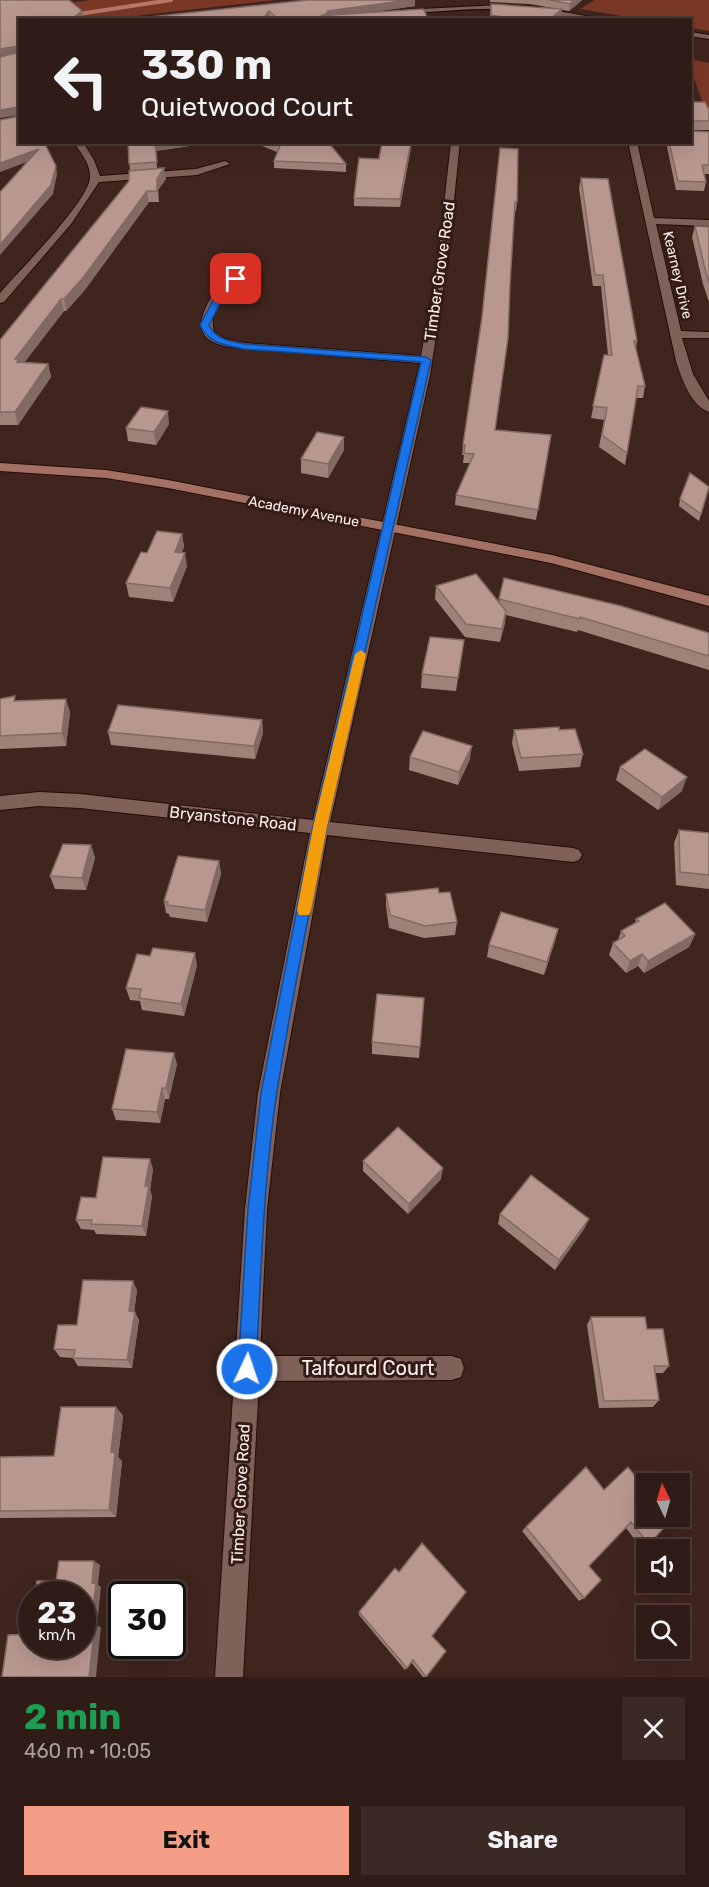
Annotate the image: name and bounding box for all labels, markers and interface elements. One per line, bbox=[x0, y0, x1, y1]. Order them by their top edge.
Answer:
text: 330 m bbox=[141, 40, 272, 90]
icon: left bbox=[42, 42, 120, 120]
text: Quietwood Court bbox=[141, 91, 353, 123]
street label: Timber Grove Road bbox=[420, 200, 459, 342]
street label: Kearney Drive bbox=[659, 230, 696, 321]
pin bbox=[210, 253, 261, 304]
icon: arrive bbox=[219, 262, 252, 295]
street label: Academy Avenue bbox=[247, 492, 361, 531]
street label: Bryanstone Road bbox=[168, 802, 298, 835]
position arrow bbox=[215, 1337, 279, 1401]
street label: Talfourd Court bbox=[301, 1356, 435, 1380]
street label: Timber Grove Road bbox=[227, 1423, 254, 1565]
north arrow bbox=[636, 1473, 690, 1527]
map controls bbox=[636, 1473, 690, 1659]
button: sound bbox=[636, 1539, 690, 1593]
speed limit sign: 30 bbox=[108, 1581, 186, 1659]
text: 23 bbox=[37, 1595, 77, 1631]
button: search bbox=[636, 1605, 690, 1659]
text: km/h bbox=[38, 1626, 76, 1644]
text: 2 min bbox=[24, 1695, 122, 1738]
button: close bbox=[622, 1697, 685, 1760]
text: 460 m · 10:05 bbox=[24, 1739, 151, 1763]
button: Exit bbox=[24, 1806, 349, 1875]
button: Share bbox=[361, 1806, 685, 1875]

